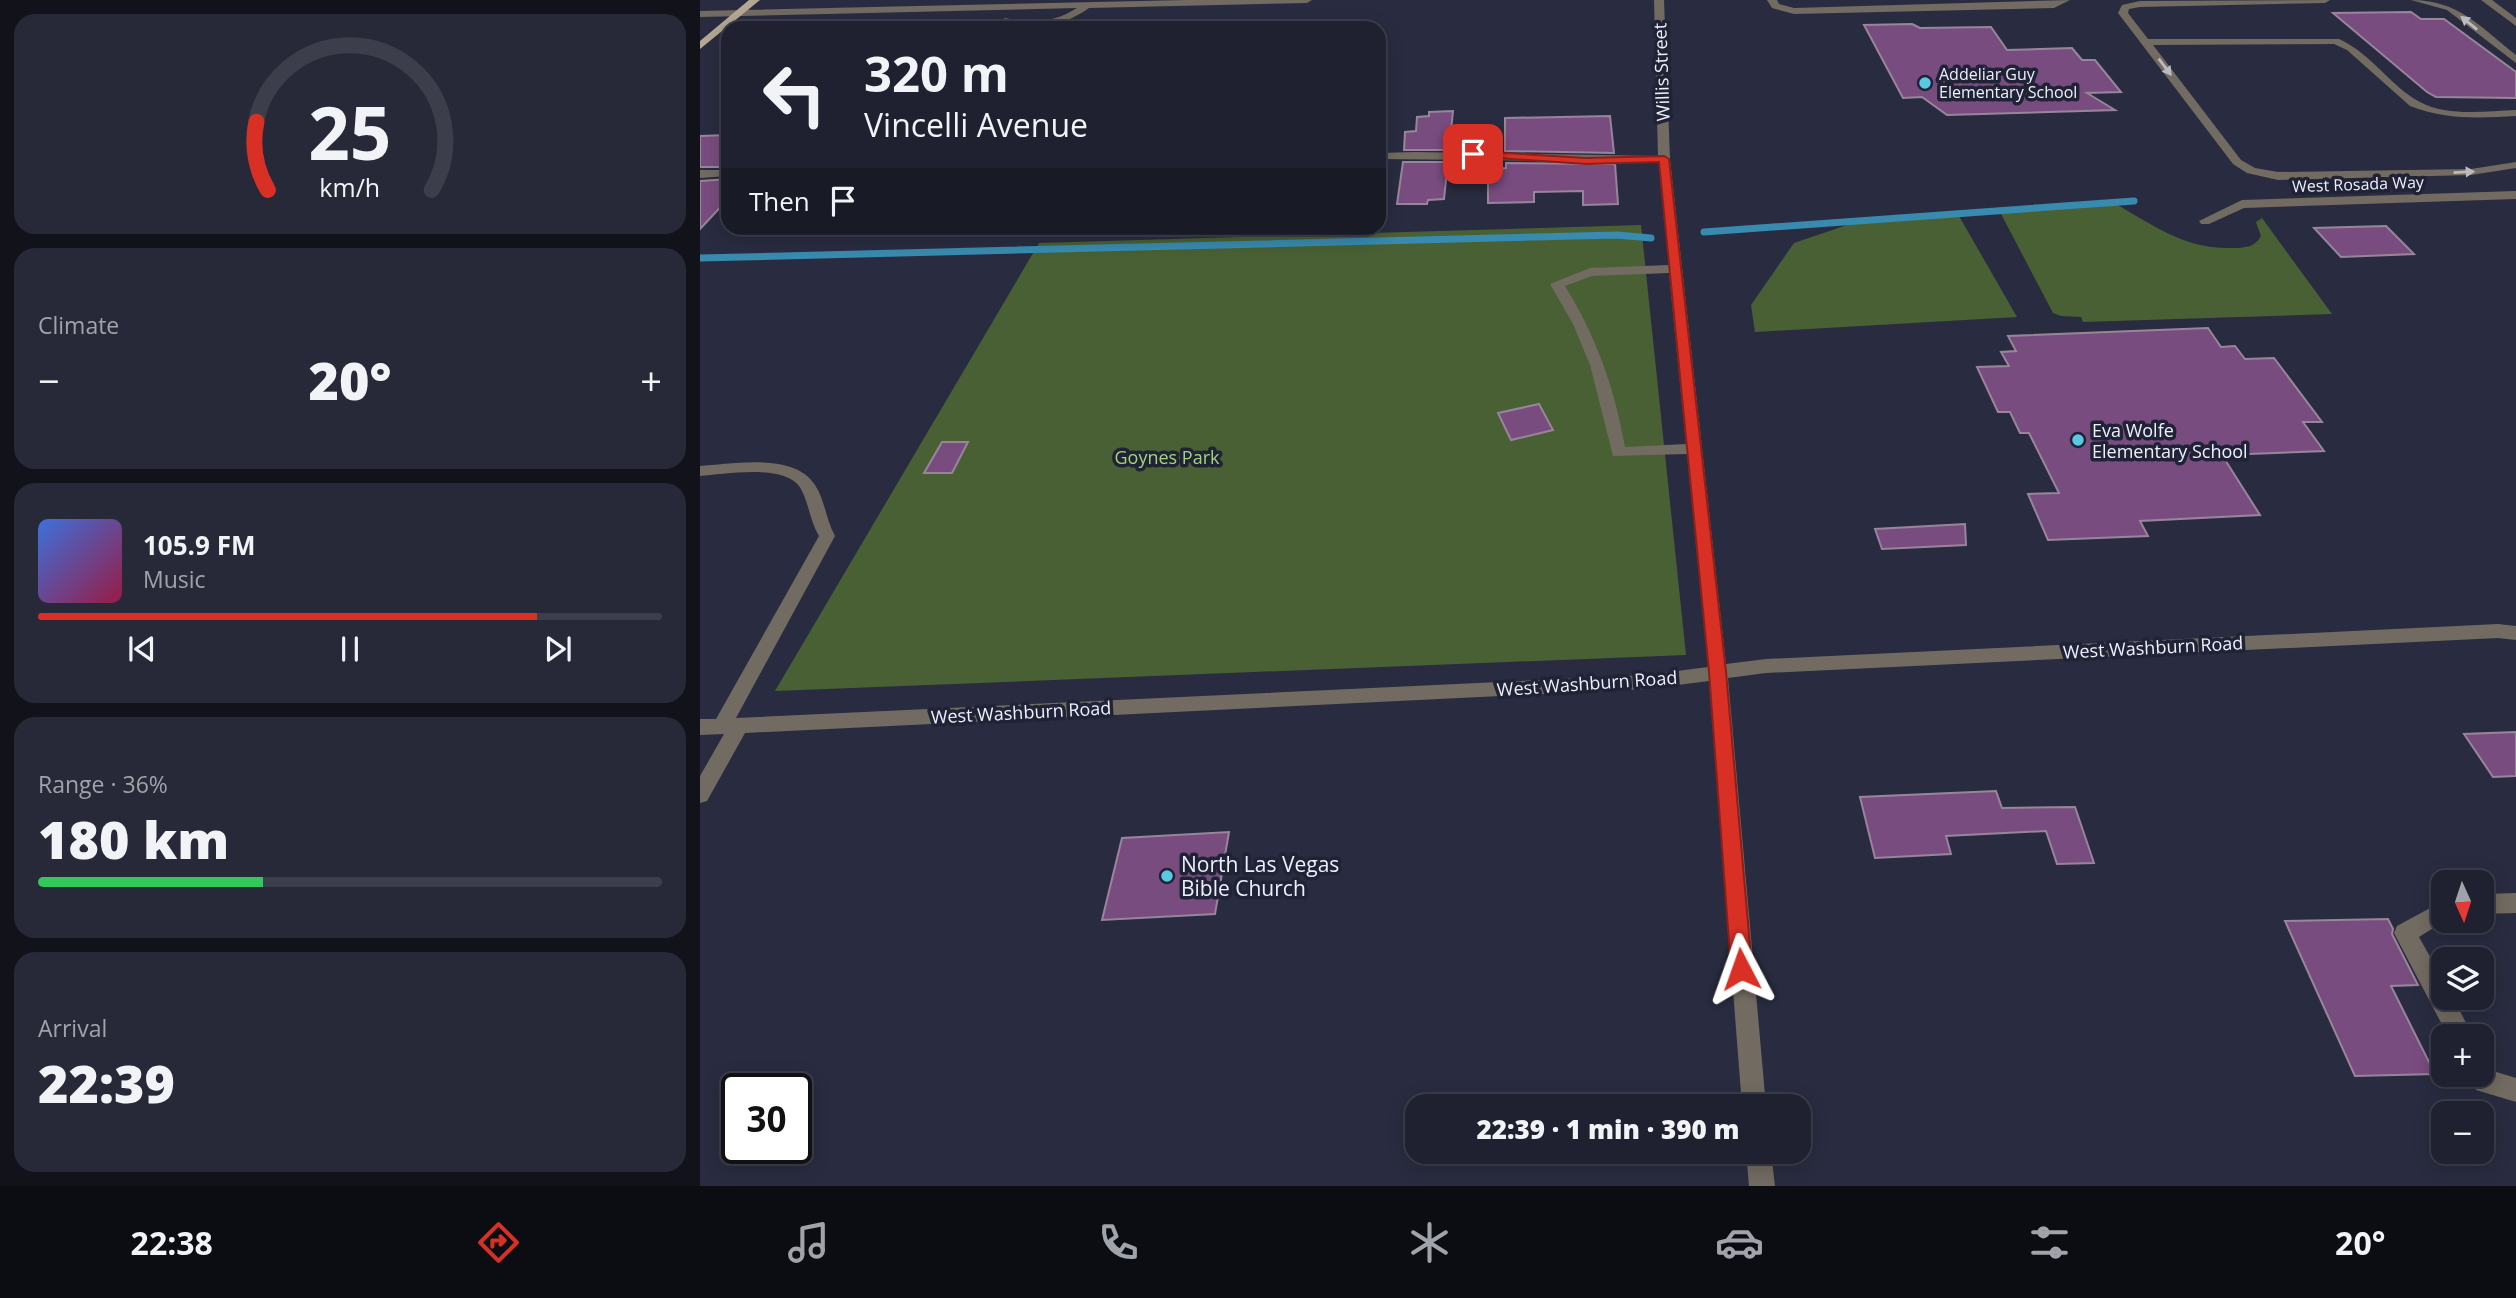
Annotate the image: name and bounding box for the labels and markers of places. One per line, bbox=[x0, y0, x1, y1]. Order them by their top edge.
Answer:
place label: Addeliar Guy Elementary School bbox=[1939, 63, 2077, 103]
marker: Addeliar Guy Elementary School bbox=[1917, 75, 1933, 91]
pin bbox=[1443, 124, 1503, 184]
place label: Eva Wolfe Elementary School bbox=[2092, 418, 2248, 463]
marker: Eva Wolfe Elementary School bbox=[2070, 432, 2086, 448]
place label: North Las Vegas Bible Church bbox=[1181, 850, 1339, 902]
marker: North Las Vegas Bible Church bbox=[1159, 868, 1175, 884]

